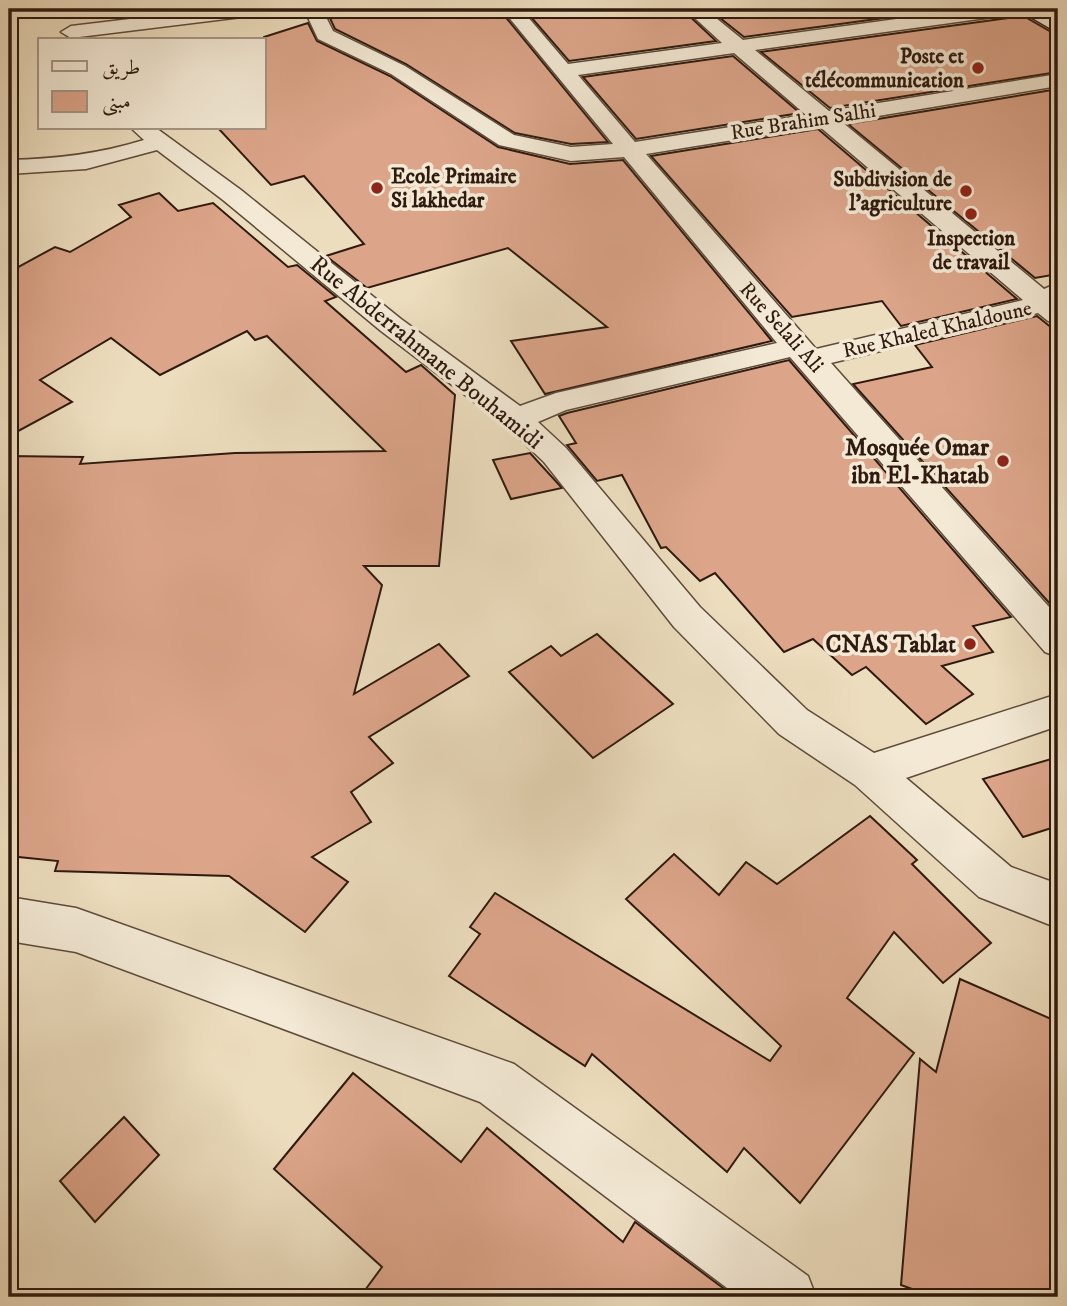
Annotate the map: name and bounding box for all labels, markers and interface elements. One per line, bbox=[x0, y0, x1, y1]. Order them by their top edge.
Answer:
legend bbox=[38, 38, 266, 130]
place label: Poste et télécommunication bbox=[805, 44, 965, 94]
text: طريق bbox=[102, 55, 140, 81]
marker: Poste et télécommunication bbox=[970, 60, 986, 76]
text: مبنى bbox=[102, 89, 131, 116]
street label: Rue Brahim Salhi bbox=[729, 98, 878, 146]
place label: Ecole Primaire Si lakhedar bbox=[391, 164, 517, 214]
place label: Subdivision de l'agriculture bbox=[833, 167, 952, 217]
marker: Ecole Primaire Si lakhedar bbox=[369, 180, 385, 196]
marker: Subdivision de l'agriculture bbox=[958, 183, 974, 199]
marker: Inspection de travail bbox=[963, 206, 979, 222]
place label: Inspection de travail bbox=[927, 226, 1016, 276]
street label: Rue Abderrahmane Bouhamidi bbox=[304, 250, 549, 456]
street label: Rue Selali Ali bbox=[734, 277, 829, 379]
street label: Rue Khaled Khaldoune bbox=[840, 295, 1035, 364]
place label: Mosquée Omar ibn El-Khatab bbox=[845, 433, 990, 491]
marker: Mosquée Omar ibn El-Khatab bbox=[995, 453, 1011, 469]
place label: CNAS Tablat bbox=[825, 630, 956, 660]
marker: CNAS Tablat bbox=[962, 636, 978, 652]

